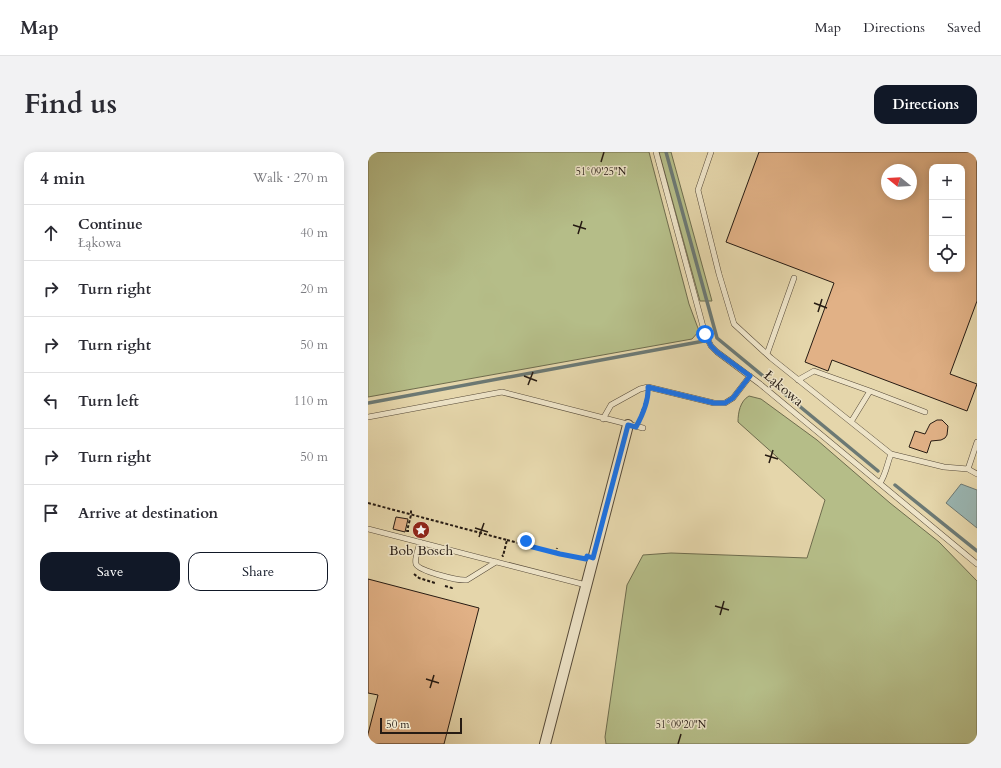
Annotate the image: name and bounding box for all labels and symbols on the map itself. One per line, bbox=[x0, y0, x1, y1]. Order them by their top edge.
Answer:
north arrow bbox=[881, 164, 917, 200]
text: 51°09'25"N bbox=[576, 165, 627, 179]
route start bbox=[696, 325, 714, 343]
street label: Łąkowa bbox=[760, 366, 808, 411]
place icon: Bob Bosch bbox=[411, 520, 431, 540]
route end bbox=[517, 532, 535, 550]
place label: Bob Bosch bbox=[389, 541, 453, 560]
scale bar bbox=[380, 716, 462, 735]
text: 51°09'20"N bbox=[656, 718, 707, 732]

